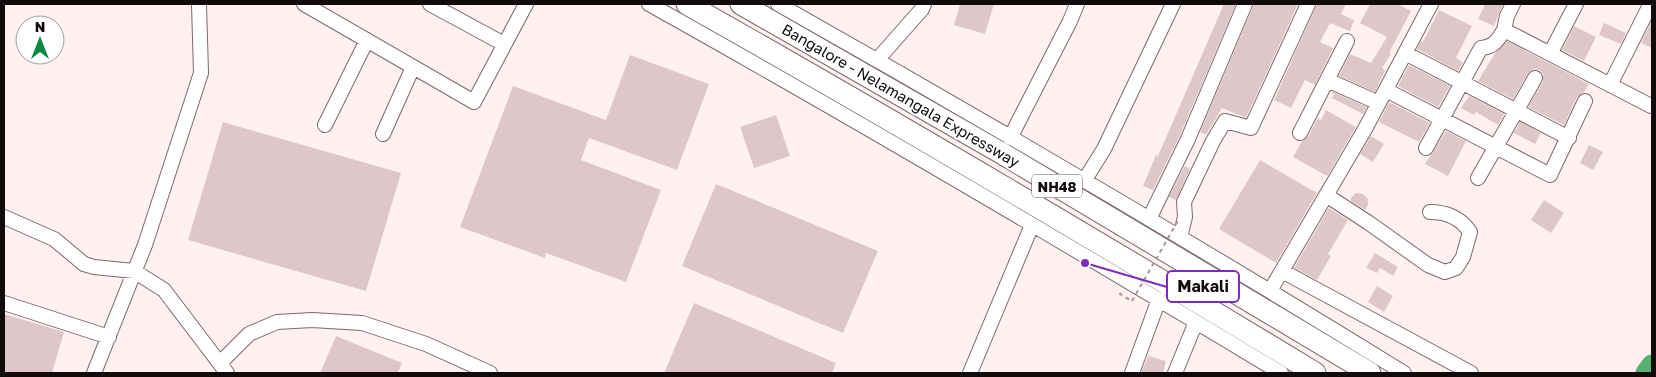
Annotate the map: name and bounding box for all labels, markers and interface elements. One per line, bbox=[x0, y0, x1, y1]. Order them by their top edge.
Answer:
north arrow bbox=[15, 15, 65, 65]
text: N bbox=[35, 18, 45, 35]
street label: Bangalore - Nelamangala Expressway bbox=[779, 19, 1023, 171]
road number: NH48 bbox=[1032, 175, 1082, 198]
callout: Makali bbox=[1167, 271, 1239, 302]
text: Makali bbox=[1177, 276, 1229, 296]

